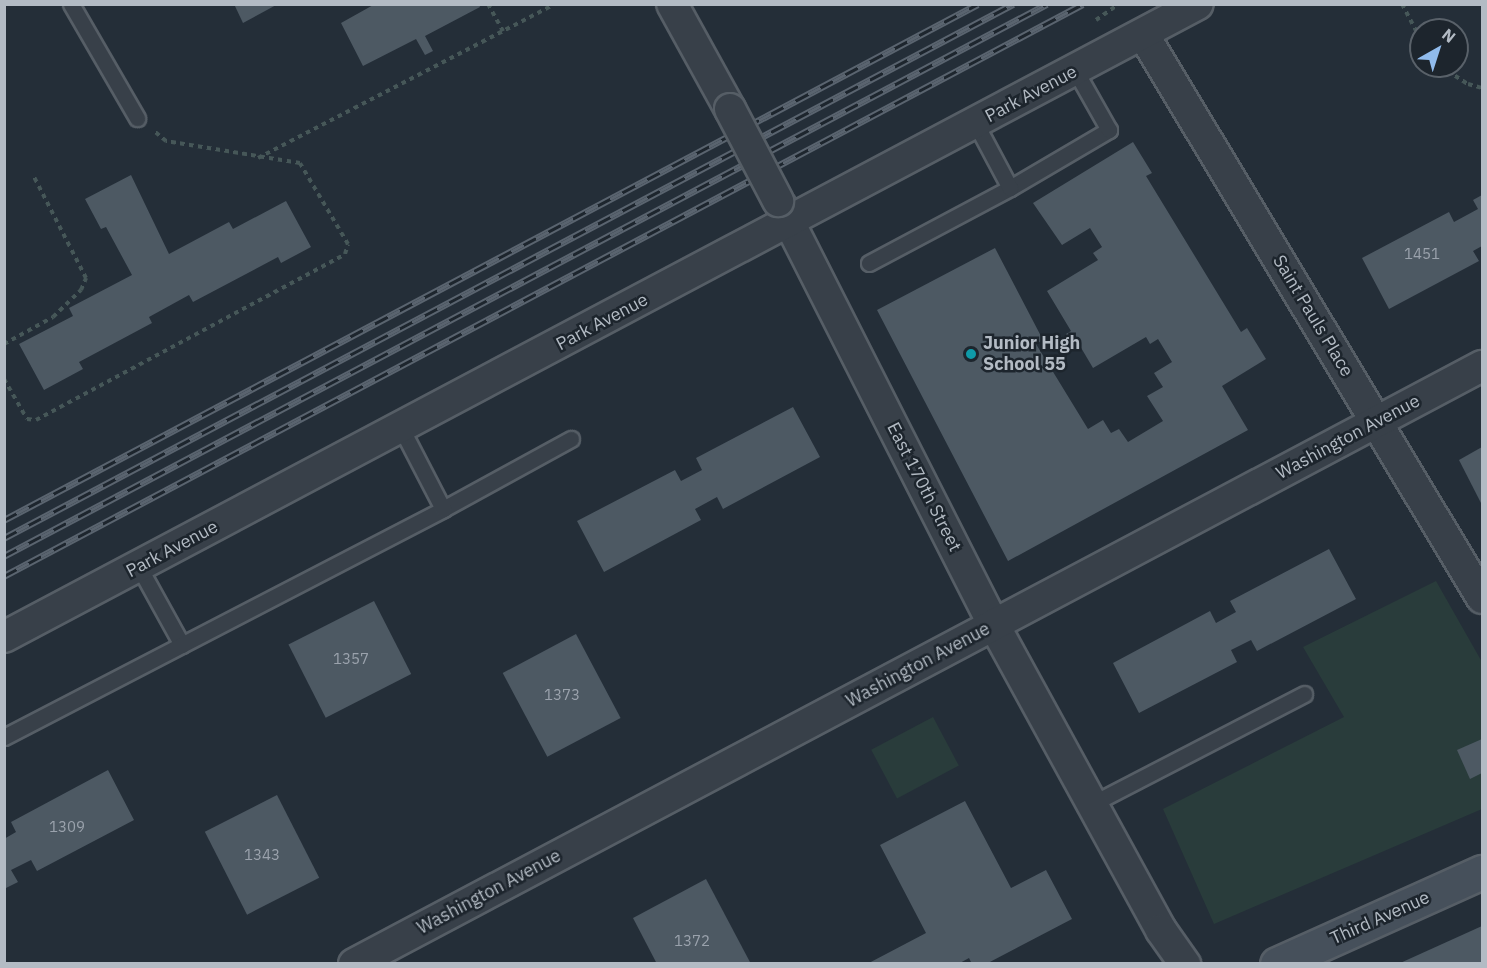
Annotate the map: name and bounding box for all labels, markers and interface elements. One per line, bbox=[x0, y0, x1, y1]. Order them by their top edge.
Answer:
north arrow bbox=[1409, 18, 1469, 78]
text: N bbox=[1438, 24, 1460, 47]
street label: Park Avenue bbox=[981, 61, 1081, 127]
house number: 1451 bbox=[1404, 245, 1440, 263]
street label: Saint Pauls Place bbox=[1268, 251, 1358, 381]
street label: Park Avenue bbox=[552, 289, 652, 355]
place label: Junior High School 55 bbox=[983, 333, 1080, 376]
marker: Junior High School 55 bbox=[964, 347, 978, 361]
street label: Washington Avenue bbox=[1272, 390, 1424, 484]
street label: East 170th Street bbox=[882, 419, 966, 555]
street label: Park Avenue bbox=[122, 516, 222, 582]
street label: Washington Avenue bbox=[842, 618, 994, 712]
house number: 1357 bbox=[333, 650, 369, 668]
house number: 1373 bbox=[544, 686, 580, 704]
house number: 1309 bbox=[49, 818, 85, 836]
street label: Washington Avenue bbox=[413, 845, 565, 939]
house number: 1343 bbox=[244, 846, 280, 864]
street label: Third Avenue bbox=[1327, 887, 1433, 949]
house number: 1372 bbox=[674, 932, 710, 950]

